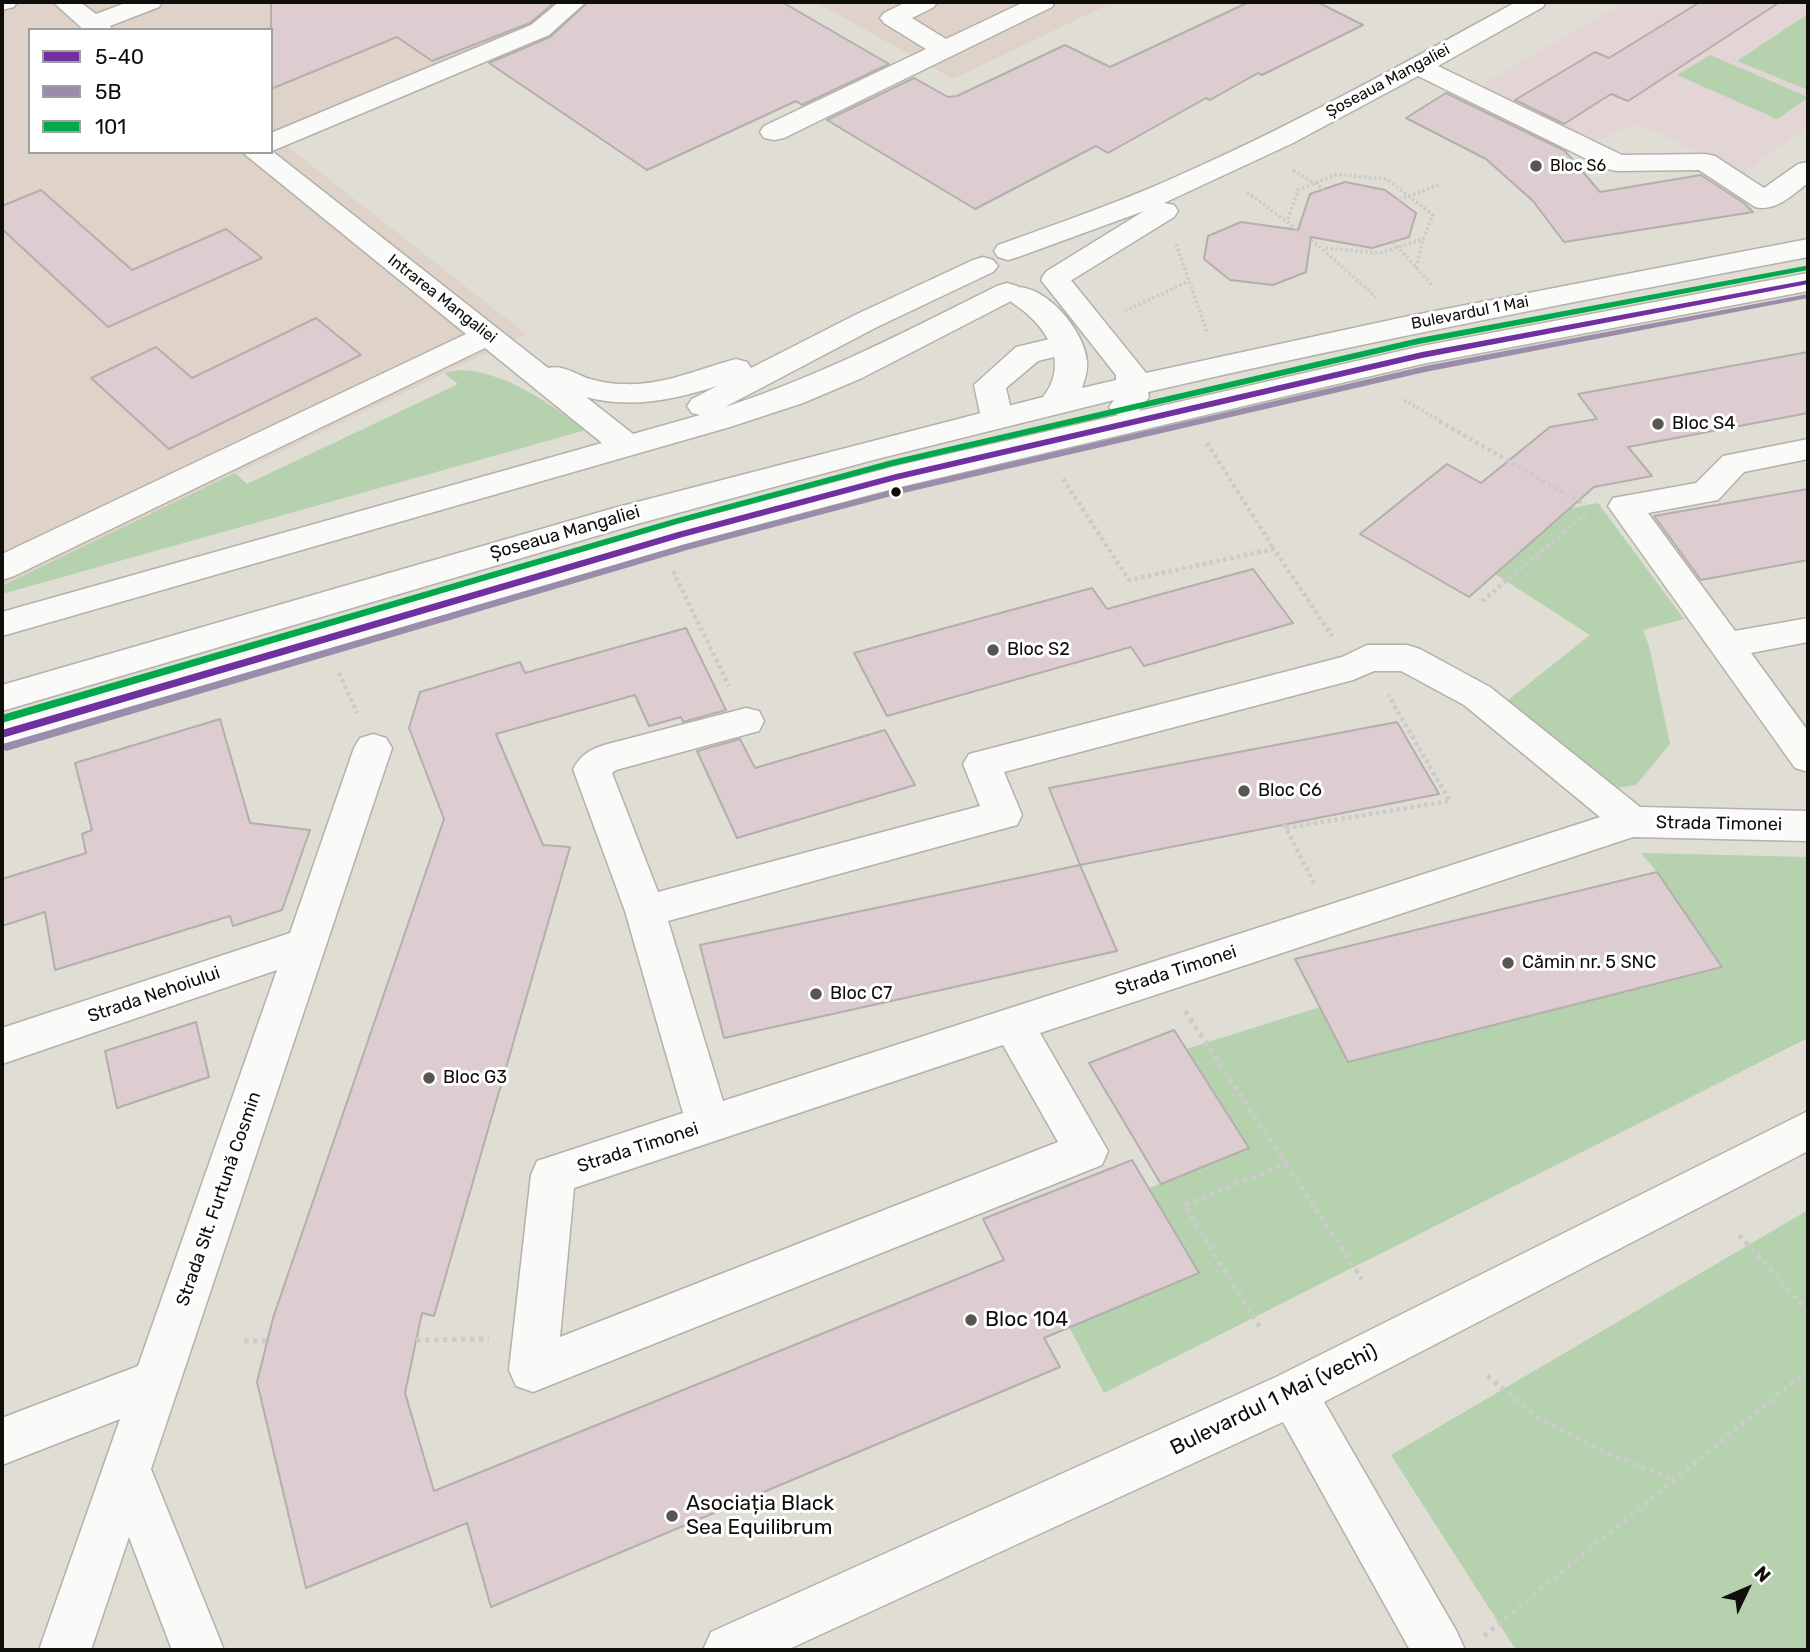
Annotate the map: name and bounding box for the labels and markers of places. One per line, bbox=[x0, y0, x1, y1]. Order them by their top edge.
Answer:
place label: Bloc S6 bbox=[1550, 156, 1606, 176]
marker: Bloc S6 bbox=[1528, 158, 1544, 174]
place label: Bloc S4 bbox=[1672, 413, 1735, 435]
marker: Bloc S4 bbox=[1650, 416, 1666, 432]
unlabelled marker bbox=[889, 485, 903, 499]
place label: Bloc S2 bbox=[1007, 639, 1070, 661]
marker: Bloc S2 bbox=[985, 642, 1001, 658]
place label: Bloc C6 bbox=[1258, 780, 1322, 802]
marker: Bloc C6 bbox=[1236, 783, 1252, 799]
place label: Cămin nr. 5 SNC bbox=[1522, 952, 1656, 974]
marker: Cămin nr. 5 SNC bbox=[1500, 955, 1516, 971]
place label: Bloc C7 bbox=[830, 983, 892, 1005]
marker: Bloc C7 bbox=[808, 986, 824, 1002]
place label: Bloc G3 bbox=[443, 1067, 507, 1089]
marker: Bloc G3 bbox=[421, 1070, 437, 1086]
place label: Bloc 104 bbox=[985, 1307, 1068, 1333]
marker: Bloc 104 bbox=[963, 1312, 979, 1328]
place label: Asociația Black Sea Equilibrum bbox=[686, 1491, 834, 1541]
marker: Asociația Black Sea Equilibrum bbox=[664, 1508, 680, 1524]

